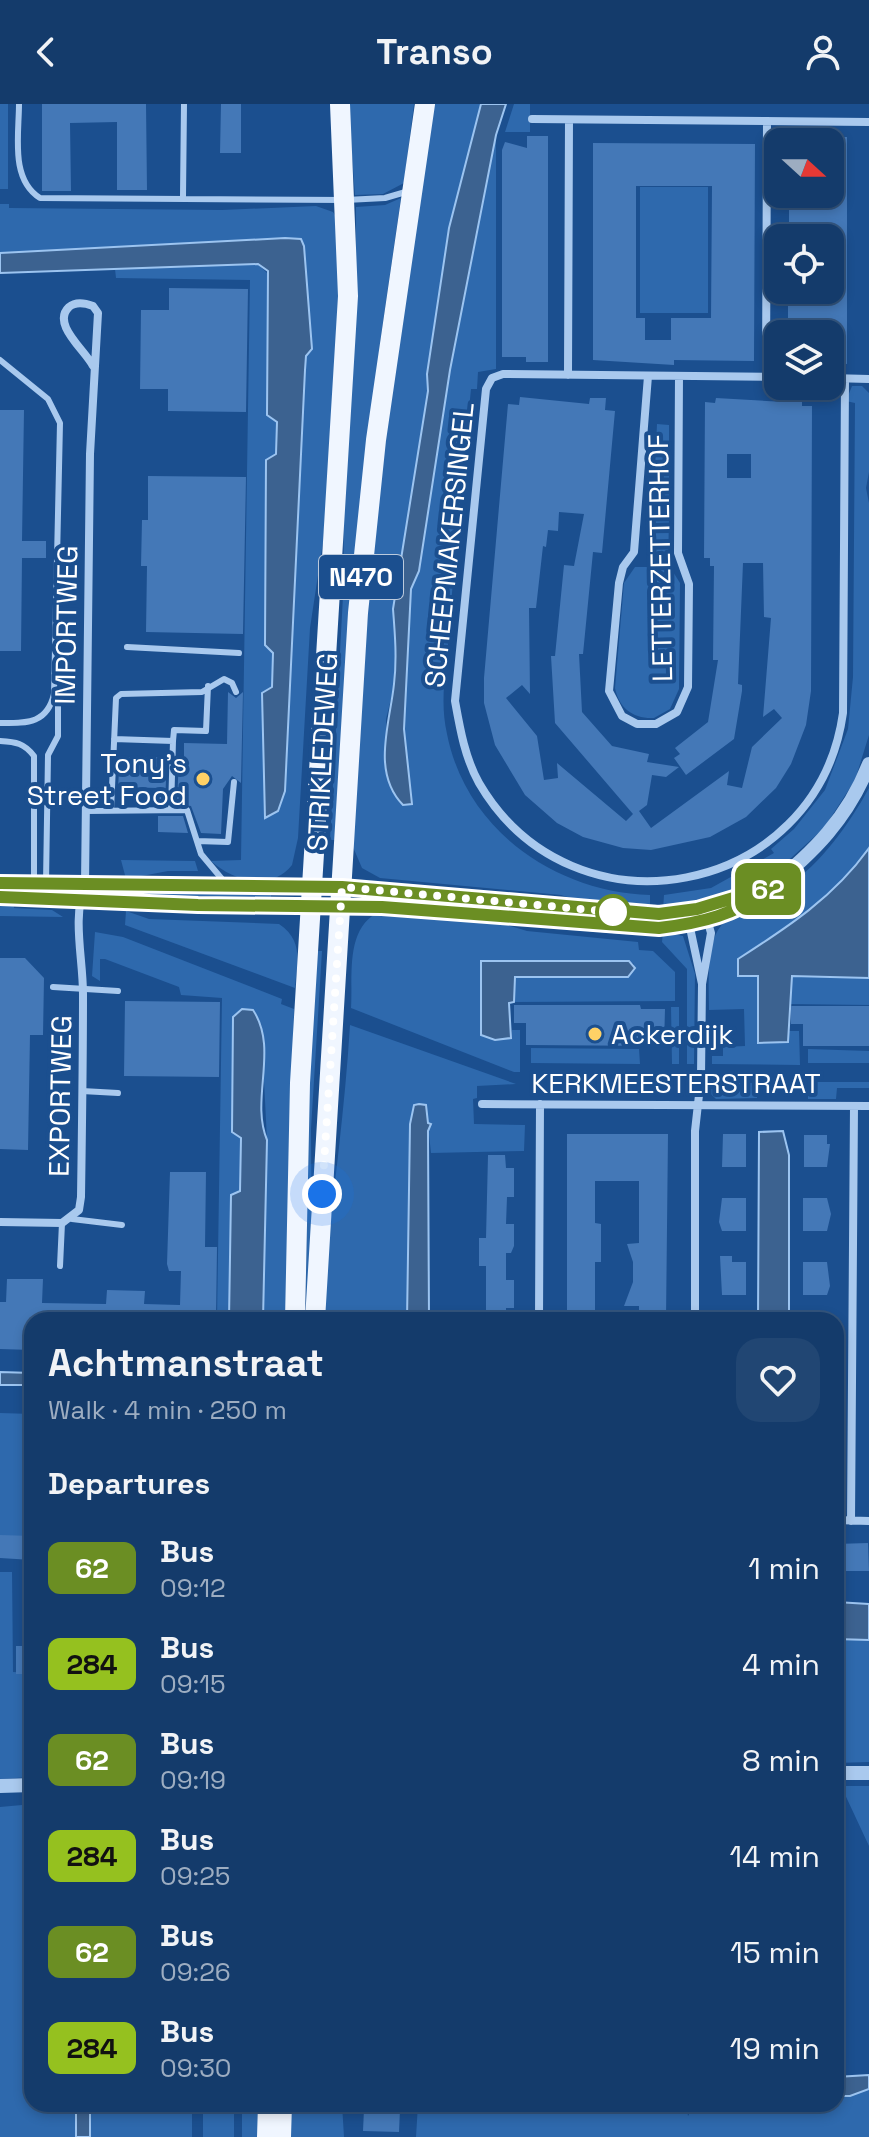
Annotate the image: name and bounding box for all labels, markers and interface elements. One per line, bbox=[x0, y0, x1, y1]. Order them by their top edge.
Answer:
text: Transo bbox=[376, 29, 493, 75]
icon: back bbox=[24, 30, 68, 74]
icon: person bbox=[801, 30, 845, 74]
north arrow bbox=[764, 128, 844, 208]
map controls bbox=[764, 128, 844, 400]
button: locate bbox=[764, 224, 844, 304]
button: layers bbox=[764, 320, 844, 400]
street label: SCHEEPMAKERSINGEL bbox=[416, 401, 482, 689]
street label: LETTERZETTERHOF bbox=[640, 434, 680, 682]
street label: IMPORTWEG bbox=[47, 545, 85, 705]
road number: N470 bbox=[319, 555, 403, 599]
street label: STRIKLEDEWEG bbox=[299, 652, 345, 852]
place label: Tony's Street Food bbox=[27, 745, 187, 813]
marker: Tony's Street Food bbox=[194, 770, 212, 788]
line badge: 62 bbox=[732, 863, 804, 915]
text: 62 bbox=[751, 871, 785, 907]
unlabelled marker bbox=[596, 895, 630, 929]
street label: EXPORTWEG bbox=[41, 1015, 79, 1177]
place label: Ackerdijk bbox=[611, 1016, 733, 1052]
marker: Ackerdijk bbox=[586, 1025, 604, 1043]
street label: KERKMEESTERSTRAAT bbox=[531, 1065, 821, 1101]
your location bbox=[302, 1174, 342, 1214]
button: heart bbox=[736, 1338, 820, 1422]
text: Achtmanstraat bbox=[48, 1339, 324, 1387]
text: Walk · 4 min · 250 m bbox=[48, 1393, 287, 1427]
text: Departures bbox=[48, 1464, 210, 1503]
text: Bus bbox=[160, 1532, 214, 1571]
text: 1 min bbox=[748, 1549, 820, 1588]
text: 62 bbox=[75, 1550, 109, 1586]
text: 09:12 bbox=[160, 1571, 226, 1605]
text: Bus bbox=[160, 1628, 214, 1667]
text: 4 min bbox=[742, 1645, 820, 1684]
text: 284 bbox=[66, 1646, 118, 1682]
text: 09:15 bbox=[160, 1667, 226, 1701]
text: Bus bbox=[160, 1724, 214, 1763]
text: 8 min bbox=[742, 1741, 820, 1780]
text: 62 bbox=[75, 1742, 109, 1778]
text: 09:19 bbox=[160, 1763, 226, 1797]
text: Bus bbox=[160, 1820, 214, 1859]
text: 14 min bbox=[729, 1837, 820, 1876]
text: 284 bbox=[66, 1838, 118, 1874]
text: 09:25 bbox=[160, 1859, 230, 1893]
text: Bus bbox=[160, 1916, 214, 1955]
text: 15 min bbox=[730, 1933, 820, 1972]
text: 62 bbox=[75, 1934, 109, 1970]
text: 09:26 bbox=[160, 1955, 231, 1989]
text: Bus bbox=[160, 2012, 214, 2051]
text: 19 min bbox=[730, 2029, 820, 2068]
text: 284 bbox=[66, 2030, 118, 2066]
text: 09:30 bbox=[160, 2051, 232, 2085]

